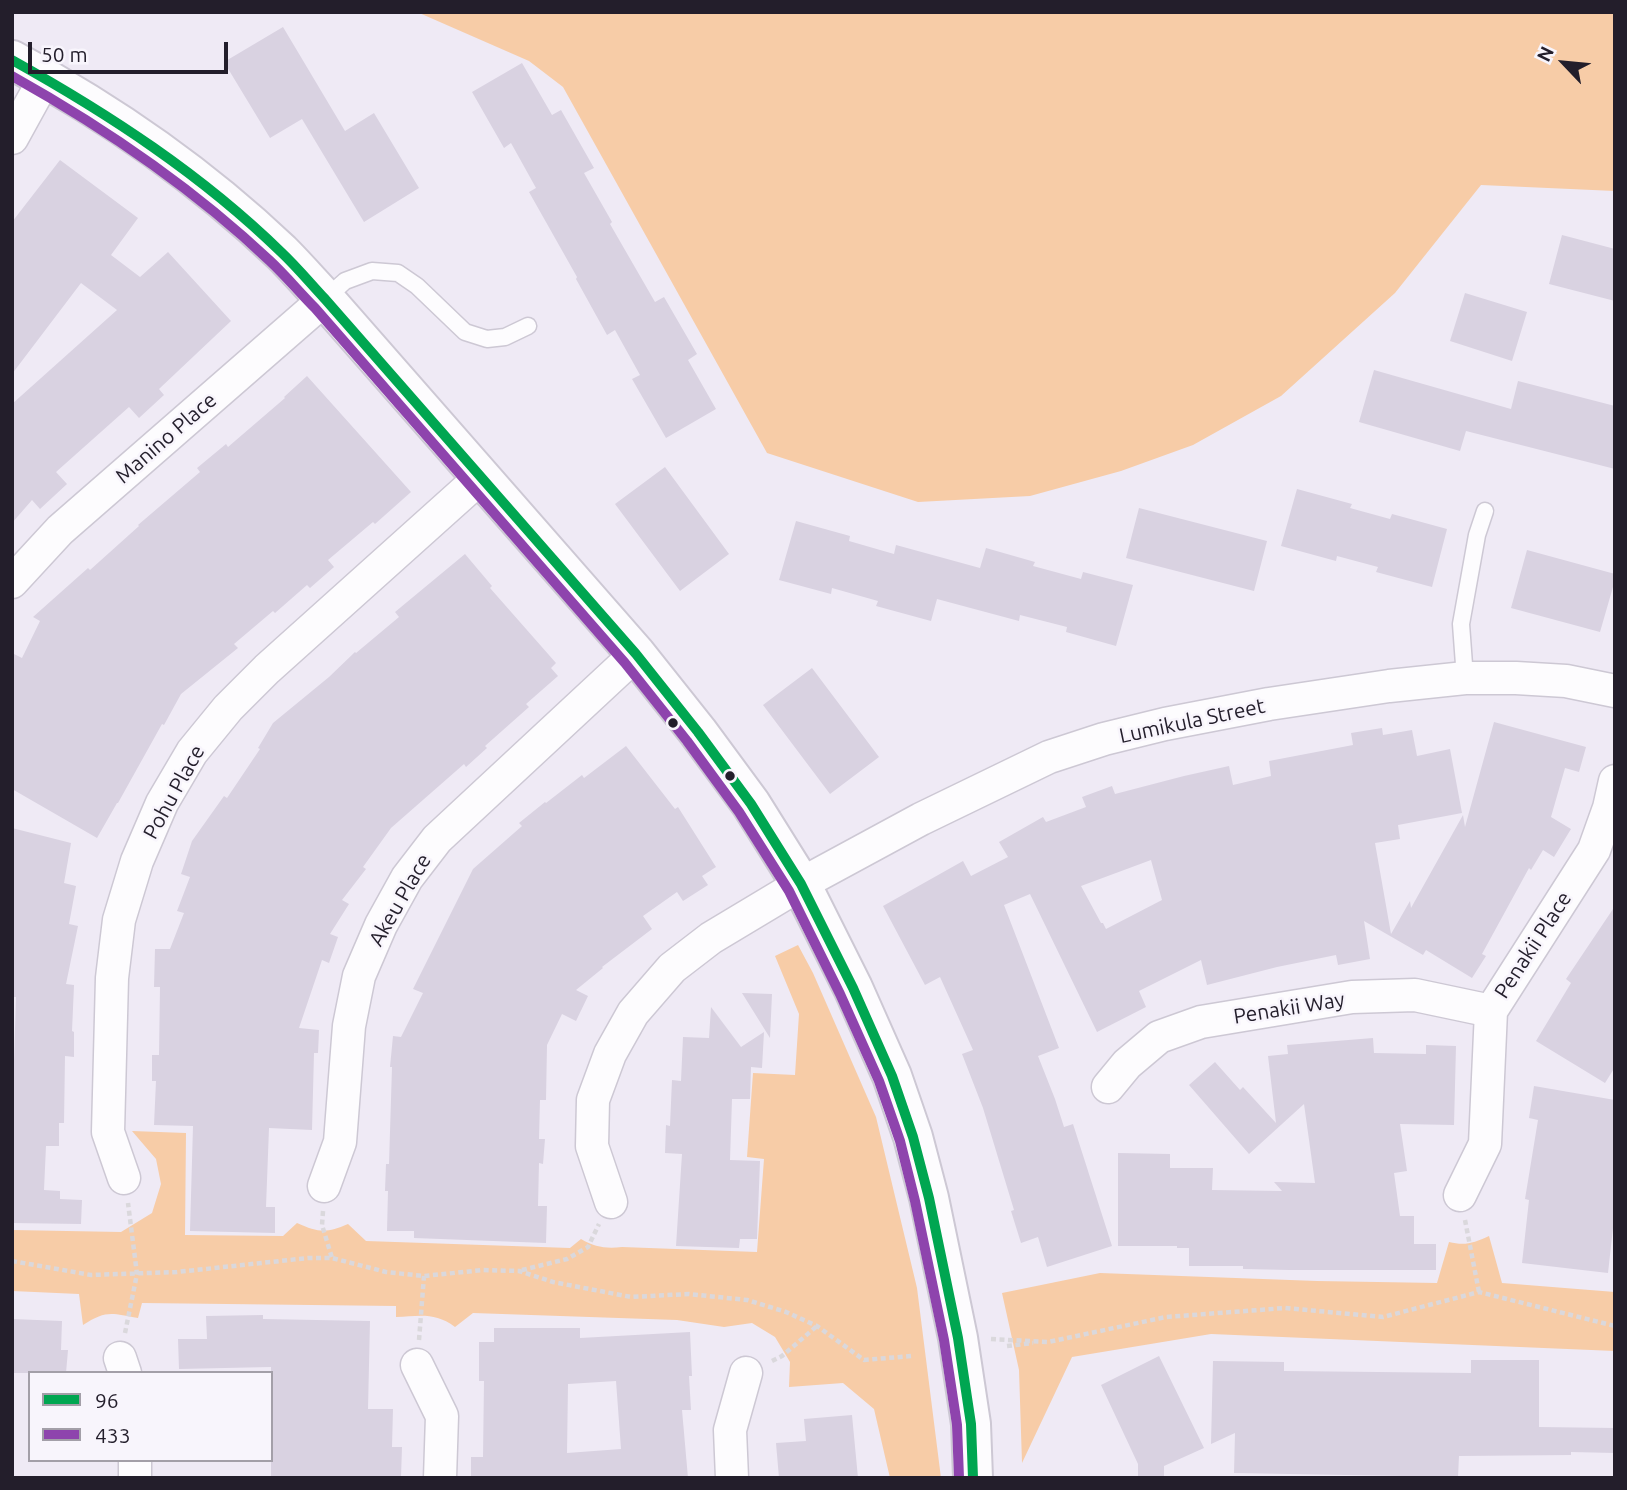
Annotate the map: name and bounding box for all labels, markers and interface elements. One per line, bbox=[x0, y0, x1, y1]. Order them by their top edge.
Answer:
scale bar bbox=[32, 28, 231, 72]
north arrow bbox=[1529, 28, 1599, 98]
text: 50 m bbox=[41, 42, 88, 66]
text: N bbox=[1532, 43, 1558, 65]
street label: Manino Place bbox=[110, 387, 222, 489]
street label: Lumikula Street bbox=[1117, 693, 1267, 749]
unlabelled marker bbox=[666, 716, 680, 730]
street label: Pohu Place bbox=[138, 741, 210, 843]
unlabelled marker bbox=[723, 769, 737, 783]
street label: Akeu Place bbox=[363, 849, 437, 951]
street label: Penakii Place bbox=[1489, 887, 1577, 1003]
street label: Penakii Way bbox=[1232, 987, 1346, 1029]
legend bbox=[28, 1371, 273, 1462]
text: 96 bbox=[95, 1388, 119, 1412]
text: 433 bbox=[95, 1423, 131, 1447]

